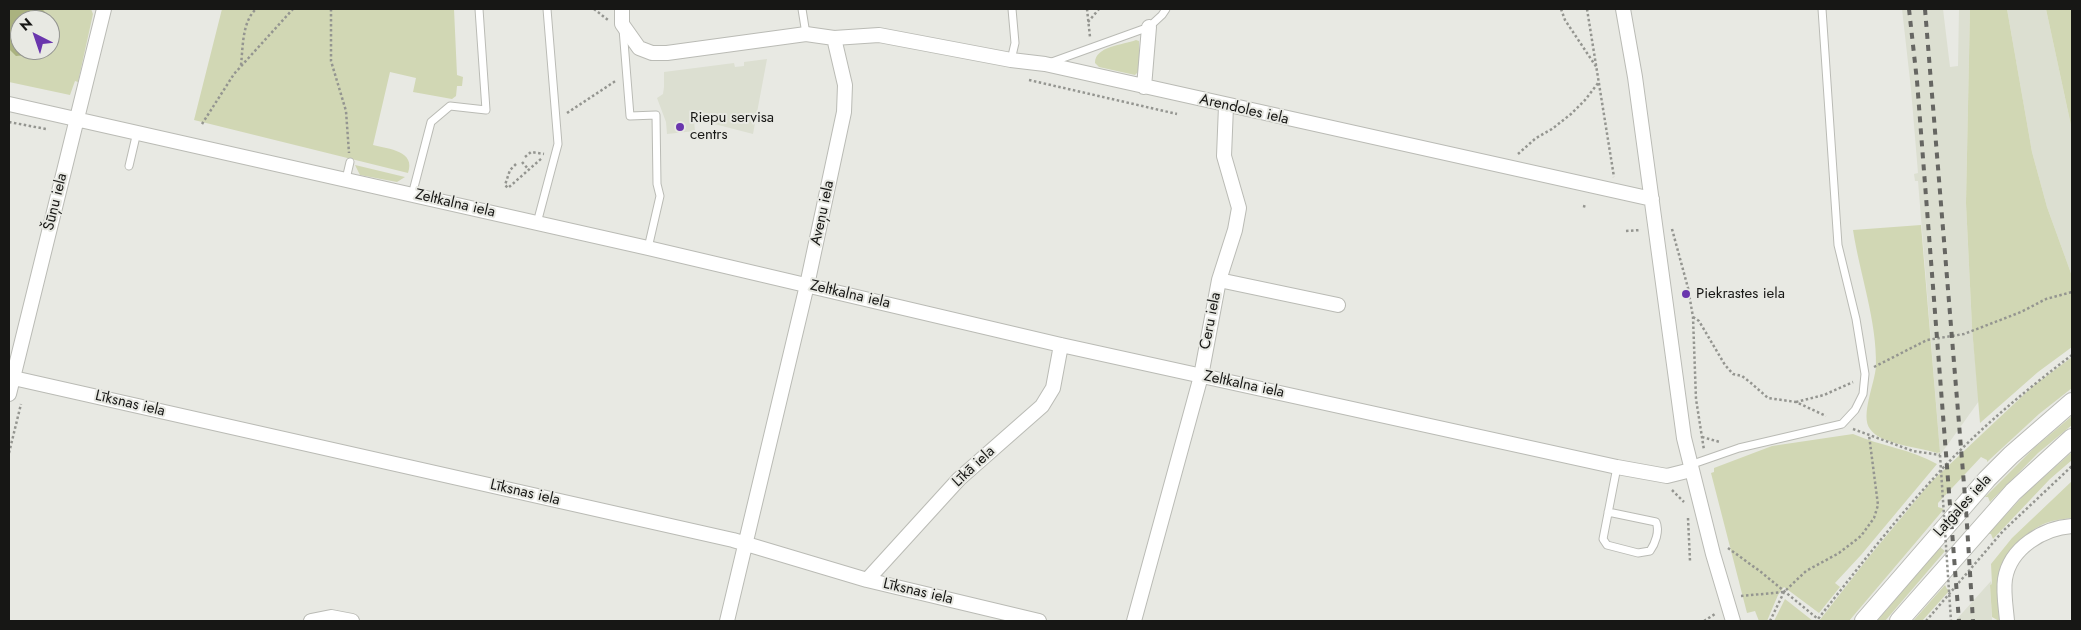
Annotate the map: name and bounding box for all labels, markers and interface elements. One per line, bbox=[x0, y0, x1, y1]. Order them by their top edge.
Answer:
north arrow bbox=[10, 10, 60, 60]
text: N bbox=[15, 13, 37, 36]
street label: Arendoles iela bbox=[1198, 91, 1290, 129]
place label: Riepu servisa centrs bbox=[690, 109, 774, 144]
marker: Riepu servisa centrs bbox=[674, 121, 686, 133]
street label: Šūņu iela bbox=[40, 171, 72, 233]
street label: Aveņu iela bbox=[807, 179, 839, 247]
street label: Zeltkalna iela bbox=[413, 186, 497, 222]
street label: Zeltkalna iela bbox=[808, 277, 892, 313]
place label: Piekrastes iela bbox=[1696, 285, 1785, 303]
marker: Piekrastes iela bbox=[1680, 288, 1692, 300]
street label: Ceru iela bbox=[1197, 291, 1225, 351]
street label: Zeltkalna iela bbox=[1202, 368, 1286, 402]
street label: Līksnas iela bbox=[93, 387, 167, 421]
street label: Līkā iela bbox=[949, 443, 999, 491]
street label: Latgales iela bbox=[1930, 471, 1996, 541]
street label: Līksnas iela bbox=[488, 476, 562, 510]
street label: Līksnas iela bbox=[881, 575, 955, 609]

